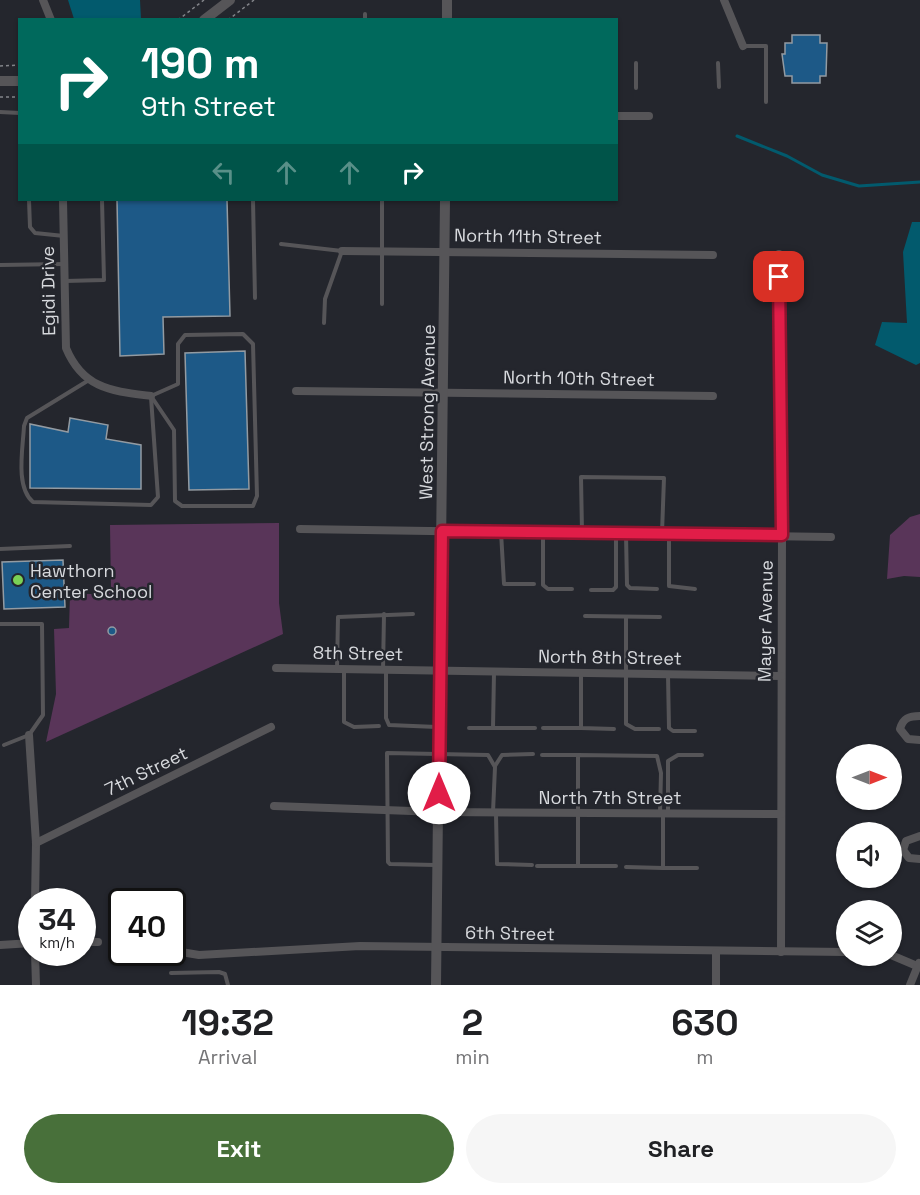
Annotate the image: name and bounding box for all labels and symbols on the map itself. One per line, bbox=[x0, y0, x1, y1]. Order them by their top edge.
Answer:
street label: North 11th Street bbox=[454, 223, 602, 249]
street label: Egidi Drive bbox=[36, 246, 60, 336]
pin bbox=[753, 251, 804, 302]
street label: West Strong Avenue bbox=[414, 324, 440, 500]
street label: North 10th Street bbox=[503, 365, 655, 391]
place label: Hawthorn Center School bbox=[30, 559, 153, 603]
street label: Mayer Avenue bbox=[752, 560, 778, 682]
marker: Hawthorn Center School bbox=[11, 573, 25, 587]
street label: 8th Street bbox=[313, 641, 403, 665]
street label: North 8th Street bbox=[538, 644, 682, 670]
street label: 7th Street bbox=[101, 741, 191, 801]
north arrow bbox=[836, 744, 902, 810]
position arrow bbox=[407, 761, 471, 825]
street label: North 7th Street bbox=[539, 786, 681, 809]
speed limit sign: 40 bbox=[108, 888, 186, 966]
street label: 6th Street bbox=[465, 921, 555, 945]

